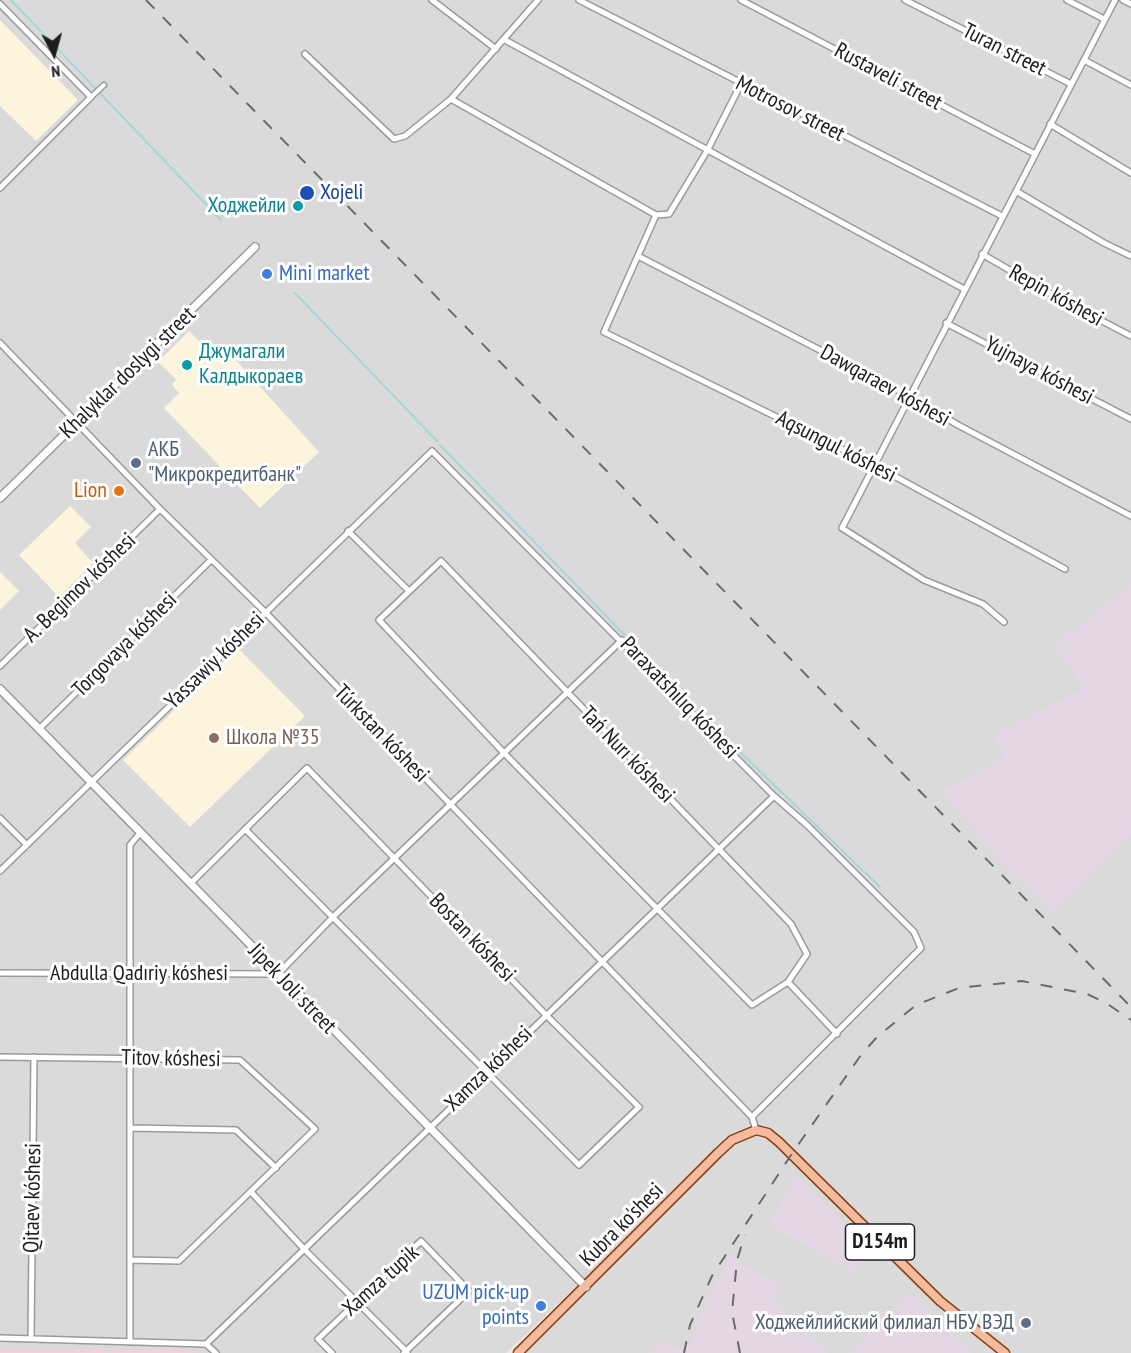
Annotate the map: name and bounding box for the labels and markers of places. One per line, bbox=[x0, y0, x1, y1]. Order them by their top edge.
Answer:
place label: Xojeli bbox=[320, 180, 363, 206]
marker: Xojeli bbox=[298, 184, 316, 202]
place label: Ходжейли bbox=[208, 193, 286, 219]
marker: Ходжейли bbox=[291, 199, 305, 213]
place label: Mini market bbox=[279, 261, 369, 287]
marker: Mini market bbox=[260, 267, 274, 281]
place label: Джумагали Калдыкораев bbox=[199, 339, 303, 390]
marker: Джумагали Калдыкораев bbox=[180, 358, 194, 372]
place label: АКБ "Микрокредитбанк" bbox=[148, 437, 301, 488]
marker: АКБ "Микрокредитбанк" bbox=[129, 456, 143, 470]
place label: Lion bbox=[74, 478, 107, 504]
marker: Lion bbox=[112, 484, 126, 498]
place label: Школа №35 bbox=[226, 725, 320, 751]
marker: Школа №35 bbox=[207, 731, 221, 745]
place label: UZUM pick-up points bbox=[422, 1280, 529, 1332]
marker: UZUM pick-up points bbox=[534, 1299, 548, 1313]
place label: Ходжейлийский филиал НБУ ВЭД bbox=[755, 1310, 1014, 1336]
marker: Ходжейлийский филиал НБУ ВЭД bbox=[1019, 1316, 1033, 1330]

